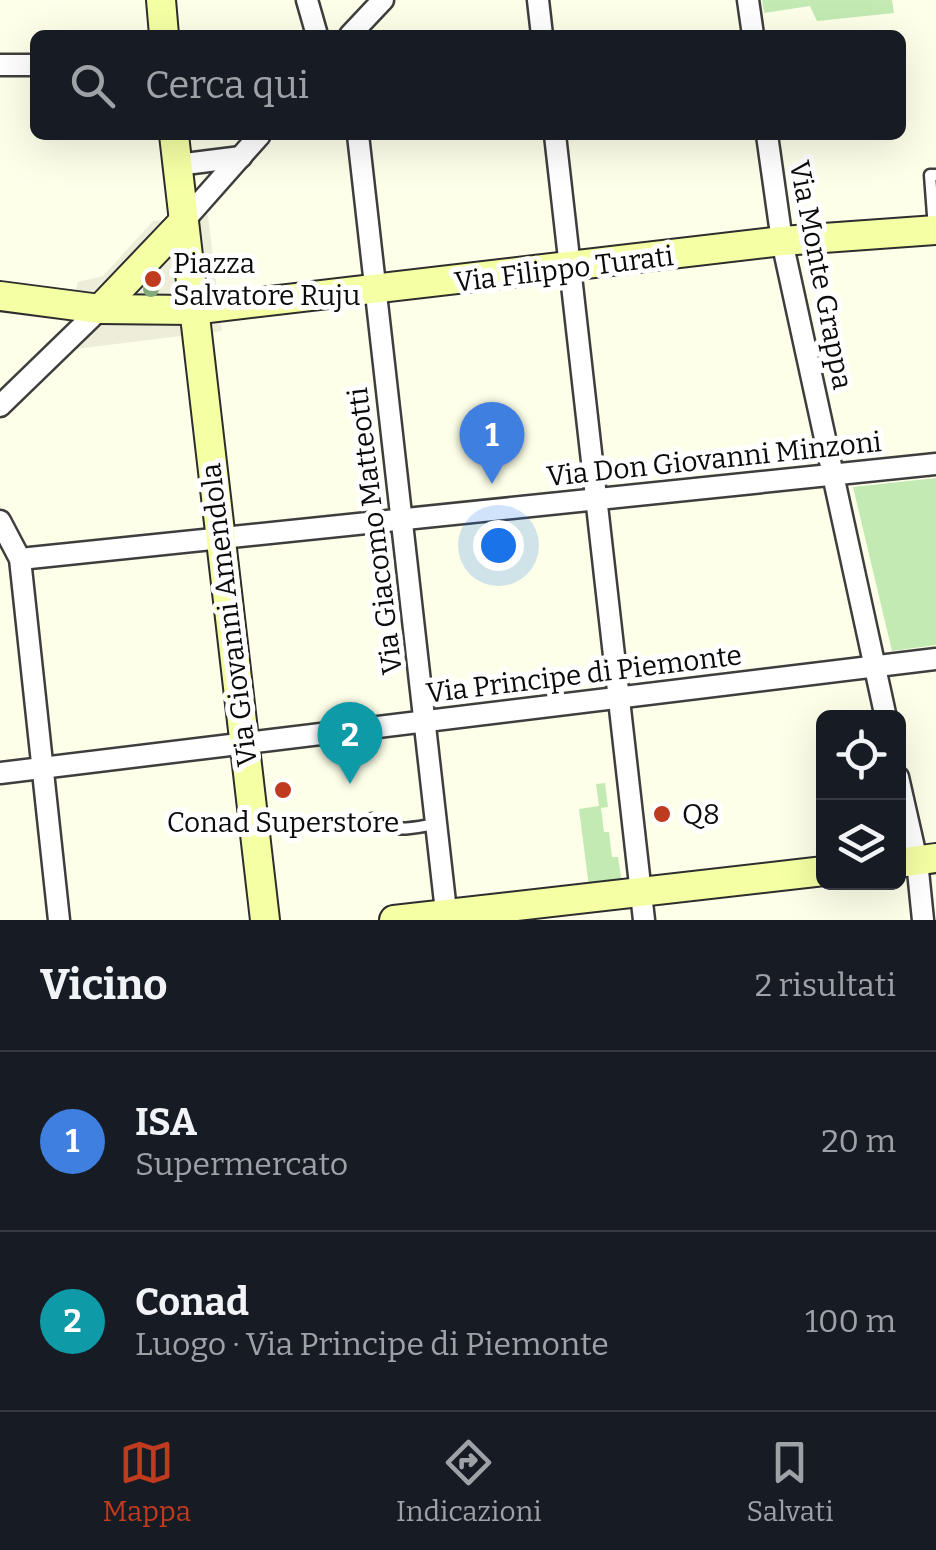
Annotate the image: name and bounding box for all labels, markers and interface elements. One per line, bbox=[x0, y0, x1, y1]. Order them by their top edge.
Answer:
search box bbox=[30, 30, 906, 140]
icon: search bbox=[65, 58, 120, 113]
text: Cerca qui bbox=[145, 62, 309, 108]
street label: Via Monte Grappa bbox=[783, 158, 859, 392]
street label: Via Filippo Turati bbox=[453, 239, 675, 299]
place label: Piazza Salvatore Ruju bbox=[173, 247, 360, 312]
marker: Piazza Salvatore Ruju bbox=[142, 268, 164, 290]
street label: Via Giacomo Matteotti bbox=[341, 386, 409, 676]
pin: 1 bbox=[460, 402, 524, 484]
street label: Via Don Giovanni Minzoni bbox=[545, 425, 883, 493]
street label: Via Giovanni Amendola bbox=[194, 461, 264, 769]
your location bbox=[473, 520, 524, 571]
street label: Via Principe di Piemonte bbox=[424, 638, 744, 710]
pin: 2 bbox=[318, 702, 382, 784]
map controls bbox=[816, 710, 906, 890]
button: locate bbox=[816, 710, 906, 800]
marker: Conad Superstore bbox=[272, 779, 294, 801]
place label: Q8 bbox=[682, 798, 720, 831]
button: layers bbox=[816, 800, 906, 890]
marker: Q8 bbox=[651, 803, 673, 825]
place label: Conad Superstore bbox=[167, 806, 399, 839]
text: Vicino bbox=[40, 960, 167, 1010]
text: 2 risultati bbox=[755, 966, 896, 1004]
text: ISA bbox=[135, 1099, 197, 1145]
text: 1 bbox=[66, 1122, 79, 1160]
text: 20 m bbox=[821, 1122, 896, 1160]
text: Supermercato bbox=[135, 1145, 348, 1183]
text: Conad bbox=[135, 1279, 249, 1325]
text: 2 bbox=[63, 1302, 82, 1340]
text: 100 m bbox=[805, 1302, 896, 1340]
text: Luogo · Via Principe di Piemonte bbox=[135, 1325, 609, 1363]
tab: Mappa bbox=[102, 1435, 191, 1528]
tab: Indicazioni bbox=[396, 1435, 542, 1528]
tab: Salvati bbox=[746, 1435, 834, 1528]

